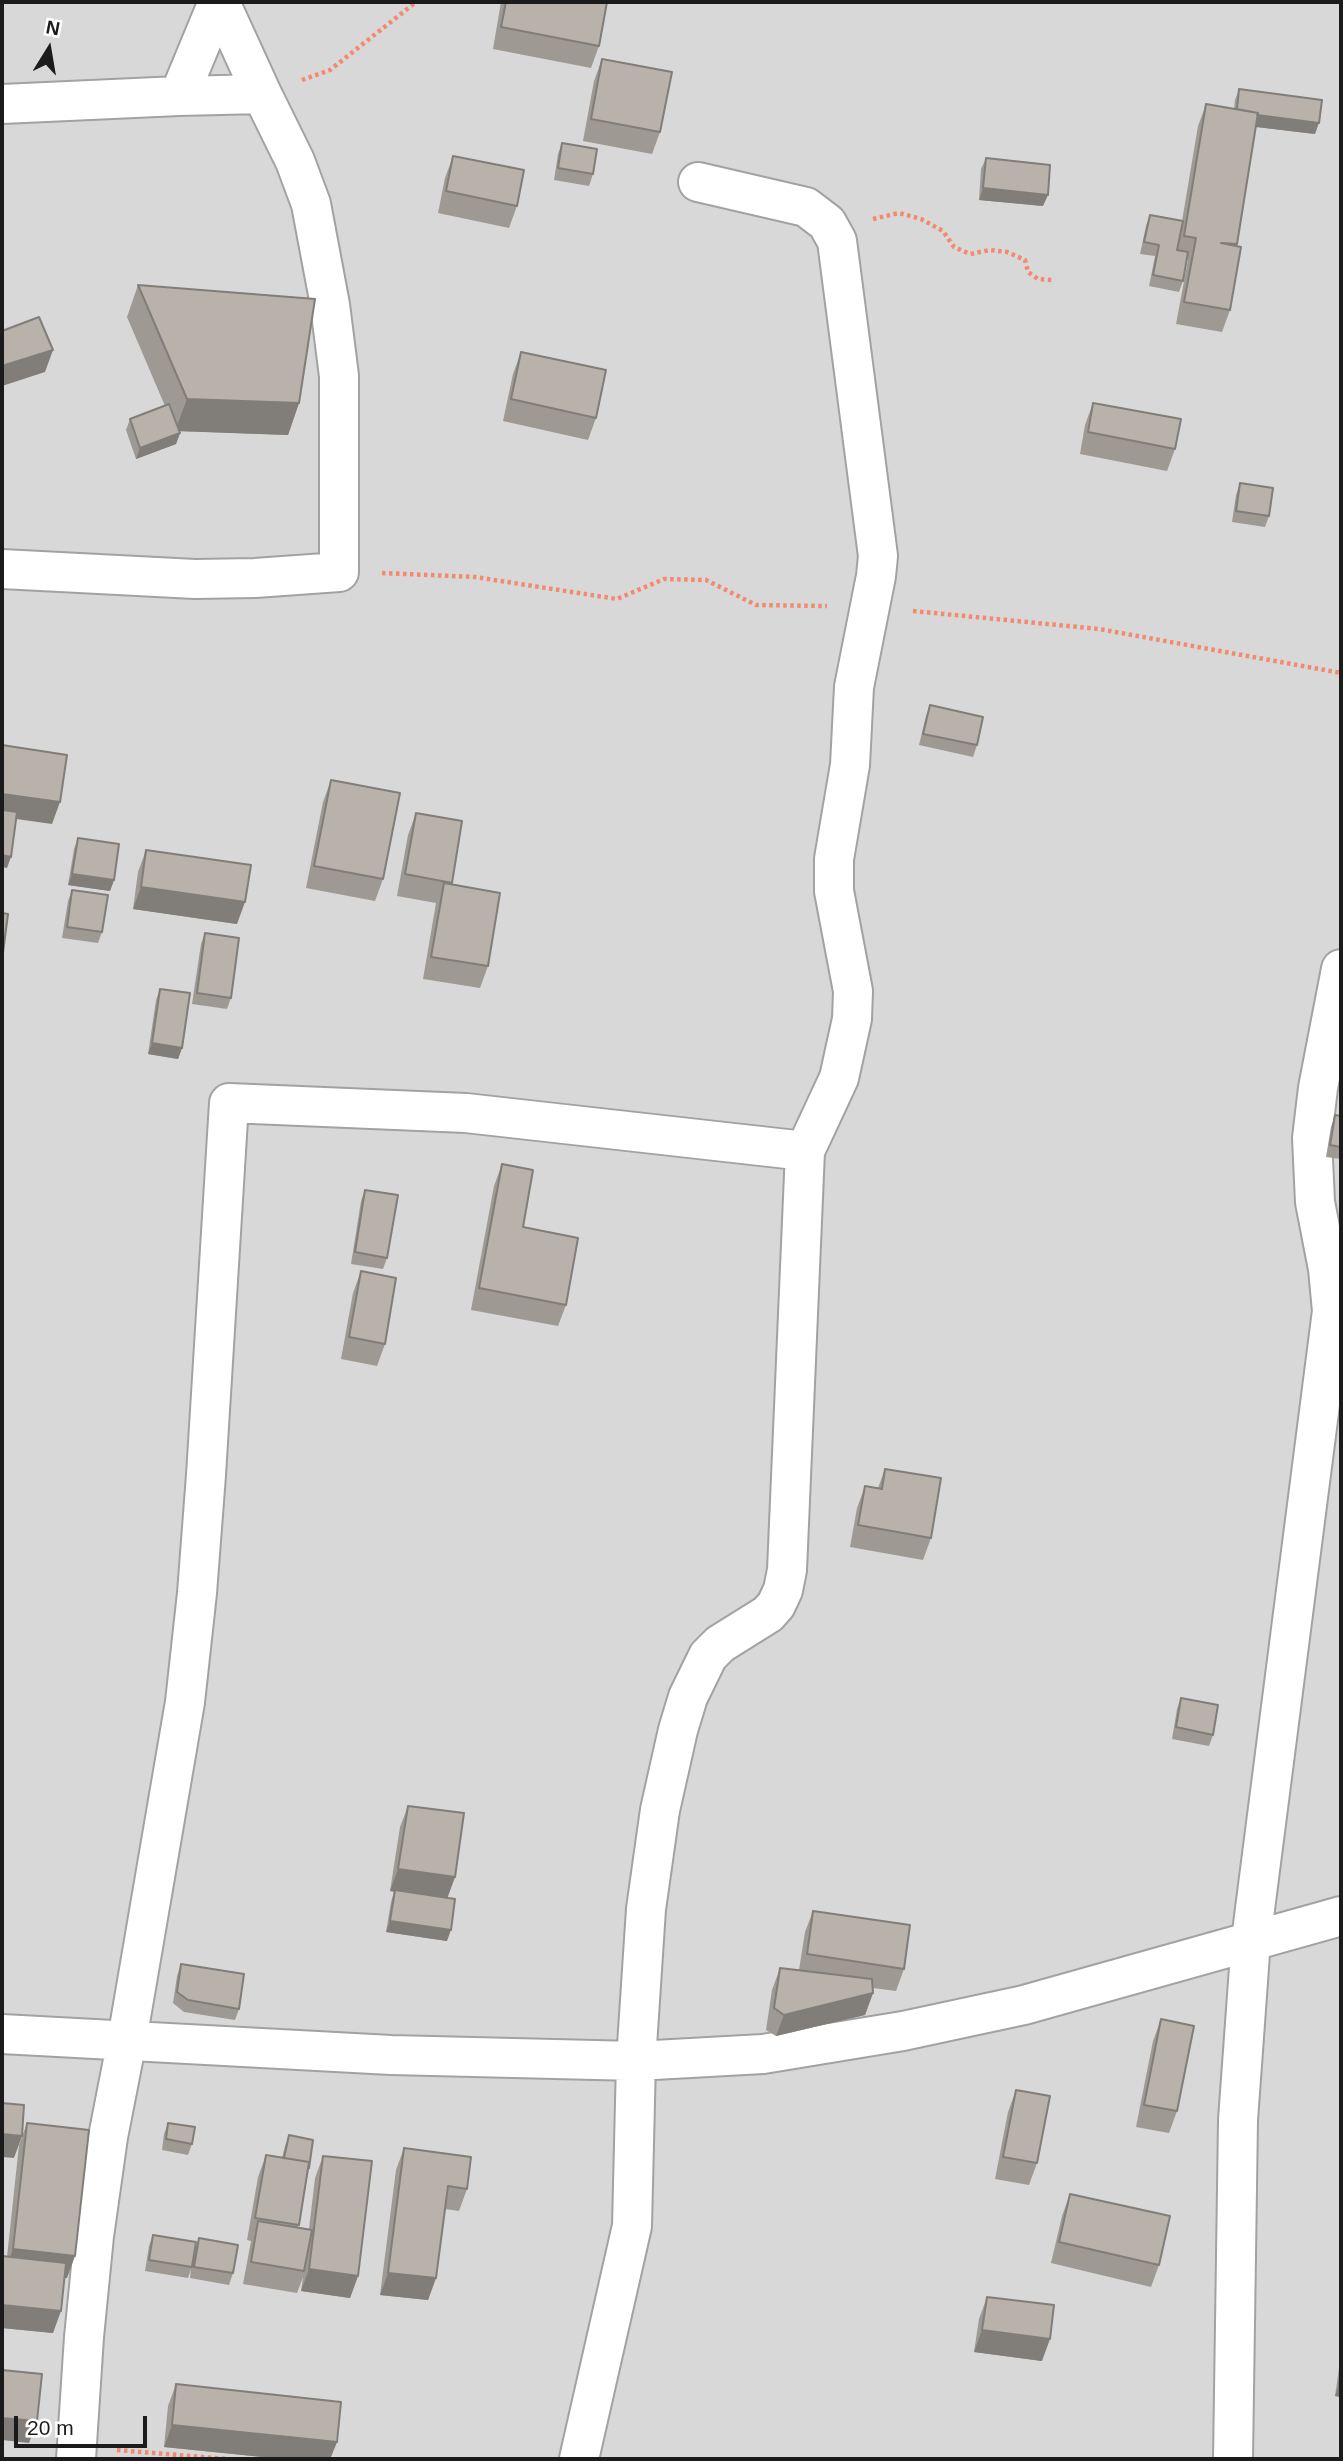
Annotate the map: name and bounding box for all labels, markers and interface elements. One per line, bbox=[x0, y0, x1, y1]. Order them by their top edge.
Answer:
north arrow bbox=[14, 14, 84, 84]
text: N bbox=[44, 16, 62, 40]
scale bar bbox=[18, 2402, 150, 2446]
text: 20 m bbox=[27, 2416, 74, 2439]

